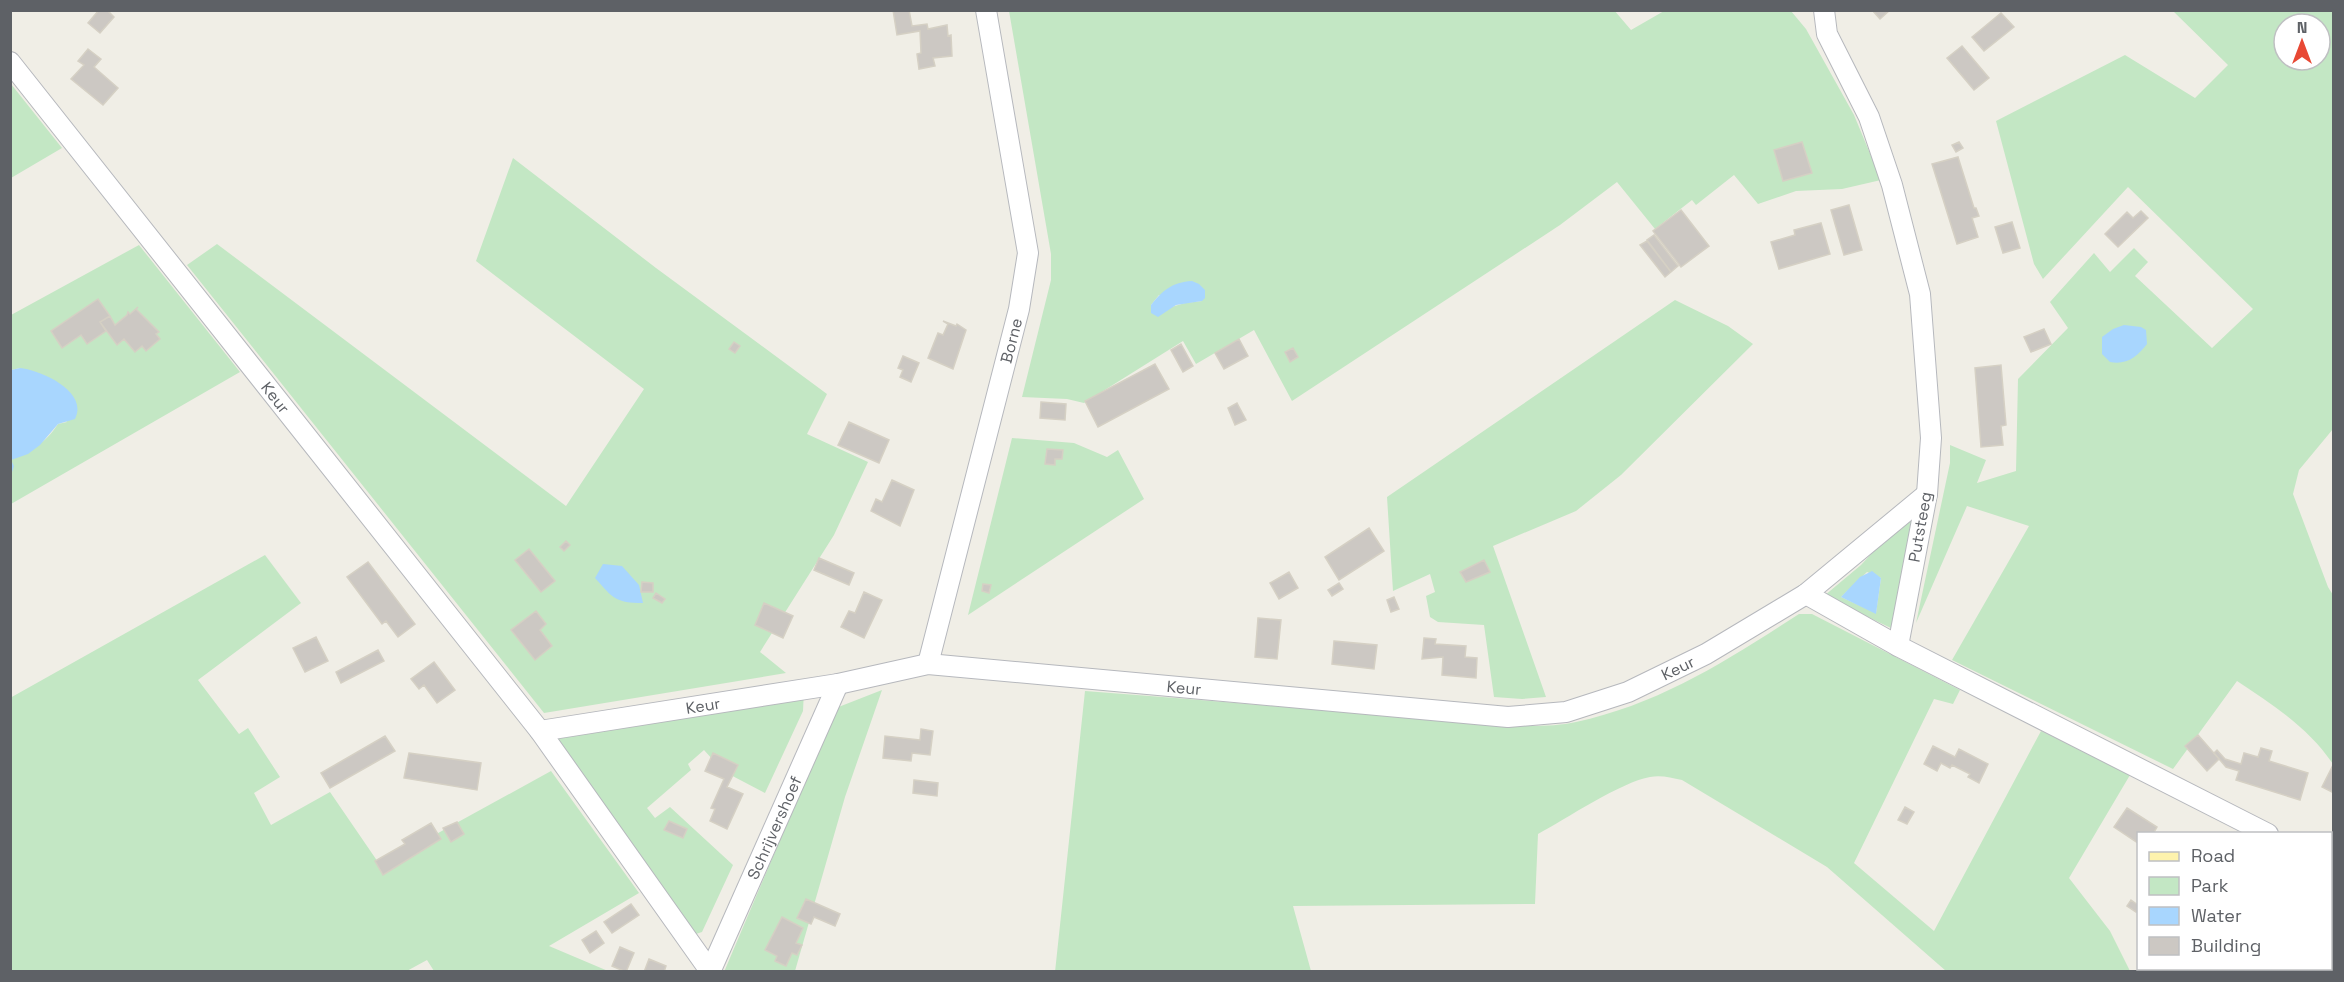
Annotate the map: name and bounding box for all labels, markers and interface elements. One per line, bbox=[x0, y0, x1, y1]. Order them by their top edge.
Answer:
north arrow bbox=[2272, 12, 2332, 72]
text: N bbox=[2297, 17, 2307, 38]
street label: Borne bbox=[995, 316, 1027, 365]
street label: Keur bbox=[257, 377, 295, 418]
street label: Putsteeg bbox=[1903, 490, 1937, 564]
street label: Keur bbox=[1658, 651, 1698, 685]
street label: Keur bbox=[1166, 675, 1202, 699]
street label: Keur bbox=[684, 692, 722, 718]
street label: Schrijvershoef bbox=[742, 773, 806, 883]
legend bbox=[2137, 832, 2332, 970]
text: Road bbox=[2191, 844, 2235, 867]
text: Park bbox=[2191, 874, 2229, 897]
text: Water bbox=[2191, 904, 2242, 927]
text: Building bbox=[2191, 934, 2261, 957]

